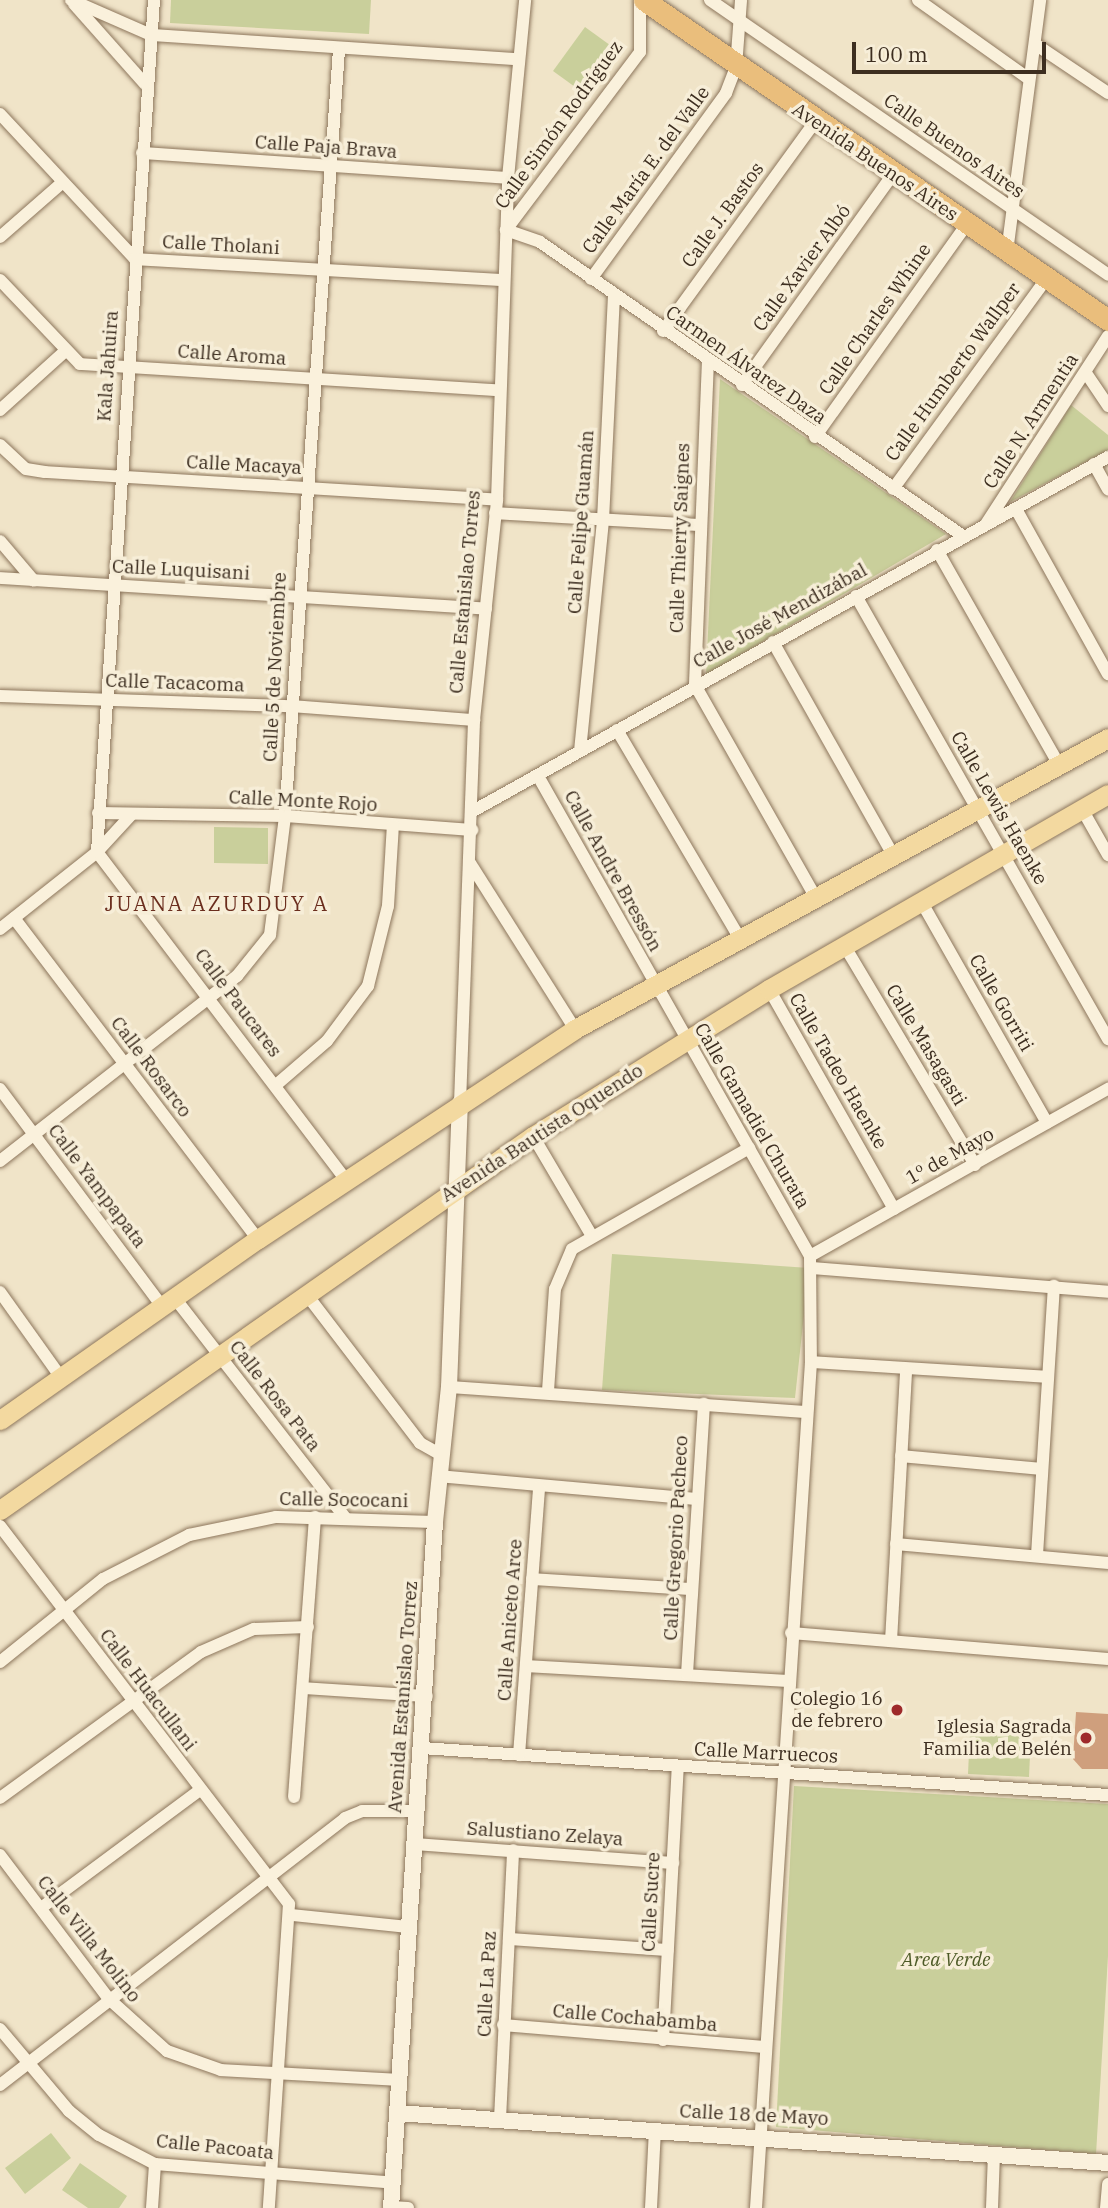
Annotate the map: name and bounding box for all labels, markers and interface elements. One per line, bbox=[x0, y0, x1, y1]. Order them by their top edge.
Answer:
scale bar bbox=[856, 28, 1050, 72]
street label: Calle Simón Rodríguez bbox=[490, 37, 628, 213]
text: 100 m bbox=[865, 40, 928, 68]
street label: Calle María E. del Valle bbox=[578, 82, 714, 258]
street label: Calle Buenos Aires bbox=[879, 89, 1029, 203]
street label: Avenida Buenos Aires bbox=[788, 98, 962, 226]
street label: Calle Paja Brava bbox=[254, 131, 398, 163]
street label: Calle J. Bastos bbox=[677, 158, 769, 272]
street label: Calle Xavier Albó bbox=[748, 200, 856, 336]
street label: Calle Tholani bbox=[162, 231, 280, 259]
street label: Calle Charles Whine bbox=[814, 239, 936, 399]
street label: Calle Humberto Wallper bbox=[881, 278, 1025, 466]
street label: Carmen Álvarez Daza bbox=[661, 301, 831, 429]
street label: Kala Jahuira bbox=[93, 310, 123, 422]
street label: Calle Aroma bbox=[177, 340, 287, 370]
street label: Calle N. Armentia bbox=[979, 349, 1083, 493]
street label: Calle Felipe Guamán bbox=[563, 429, 599, 615]
street label: Calle Thierry Saignes bbox=[665, 442, 695, 634]
street label: Calle Macaya bbox=[186, 451, 302, 479]
street label: Calle Estanislao Torres bbox=[445, 489, 485, 695]
street label: Calle Luquisani bbox=[111, 555, 251, 585]
street label: Calle José Mendizábal bbox=[689, 559, 871, 673]
street label: Calle 5 de Noviembre bbox=[259, 572, 291, 762]
street label: Calle Tacacoma bbox=[105, 669, 245, 697]
street label: Calle Lewis Haenke bbox=[946, 727, 1052, 889]
street label: Calle Monte Rojo bbox=[228, 786, 378, 816]
street label: Calle Andre Bressón bbox=[559, 786, 667, 956]
district label: JUANA AZURDUY A bbox=[107, 890, 327, 916]
street label: Calle Paucares bbox=[190, 944, 286, 1062]
street label: Calle Gorriti bbox=[964, 950, 1038, 1056]
street label: Calle Masagasti bbox=[881, 980, 971, 1110]
street label: Calle Tadeo Haenke bbox=[784, 989, 892, 1153]
street label: Calle Rosarco bbox=[106, 1012, 196, 1122]
street label: Calle Gamadiel Churata bbox=[689, 1019, 815, 1213]
street label: Avenida Bautista Oquendo bbox=[437, 1059, 647, 1207]
street label: Calle Yampapata bbox=[43, 1120, 151, 1252]
street label: 1º de Mayo bbox=[902, 1122, 998, 1190]
street label: Calle Rosa Pata bbox=[225, 1336, 325, 1456]
street label: Calle Gregorio Pacheco bbox=[659, 1435, 693, 1641]
street label: Calle Sococani bbox=[279, 1487, 409, 1513]
street label: Calle Aniceto Arce bbox=[493, 1538, 527, 1702]
street label: Avenida Estanislao Torrez bbox=[384, 1580, 422, 1814]
street label: Calle Huacullani bbox=[95, 1624, 201, 1756]
place label: Colegio 16 de febrero bbox=[790, 1688, 883, 1732]
marker: Colegio 16 de febrero bbox=[889, 1702, 905, 1718]
place label: Iglesia Sagrada Familia de Belén bbox=[923, 1716, 1072, 1760]
marker: Iglesia Sagrada Familia de Belén bbox=[1078, 1730, 1094, 1746]
street label: Calle Marruecos bbox=[693, 1738, 839, 1768]
street label: Salustiano Zelaya bbox=[466, 1817, 624, 1851]
street label: Calle Sucre bbox=[637, 1852, 665, 1952]
street label: Calle Villa Molino bbox=[32, 1871, 146, 2007]
street label: Calle La Paz bbox=[473, 1930, 501, 2038]
park label: Area Verde bbox=[902, 1949, 990, 1971]
street label: Calle Cochabamba bbox=[552, 1999, 718, 2037]
street label: Calle 18 de Mayo bbox=[679, 2100, 829, 2130]
street label: Calle Pacoata bbox=[155, 2129, 275, 2165]

